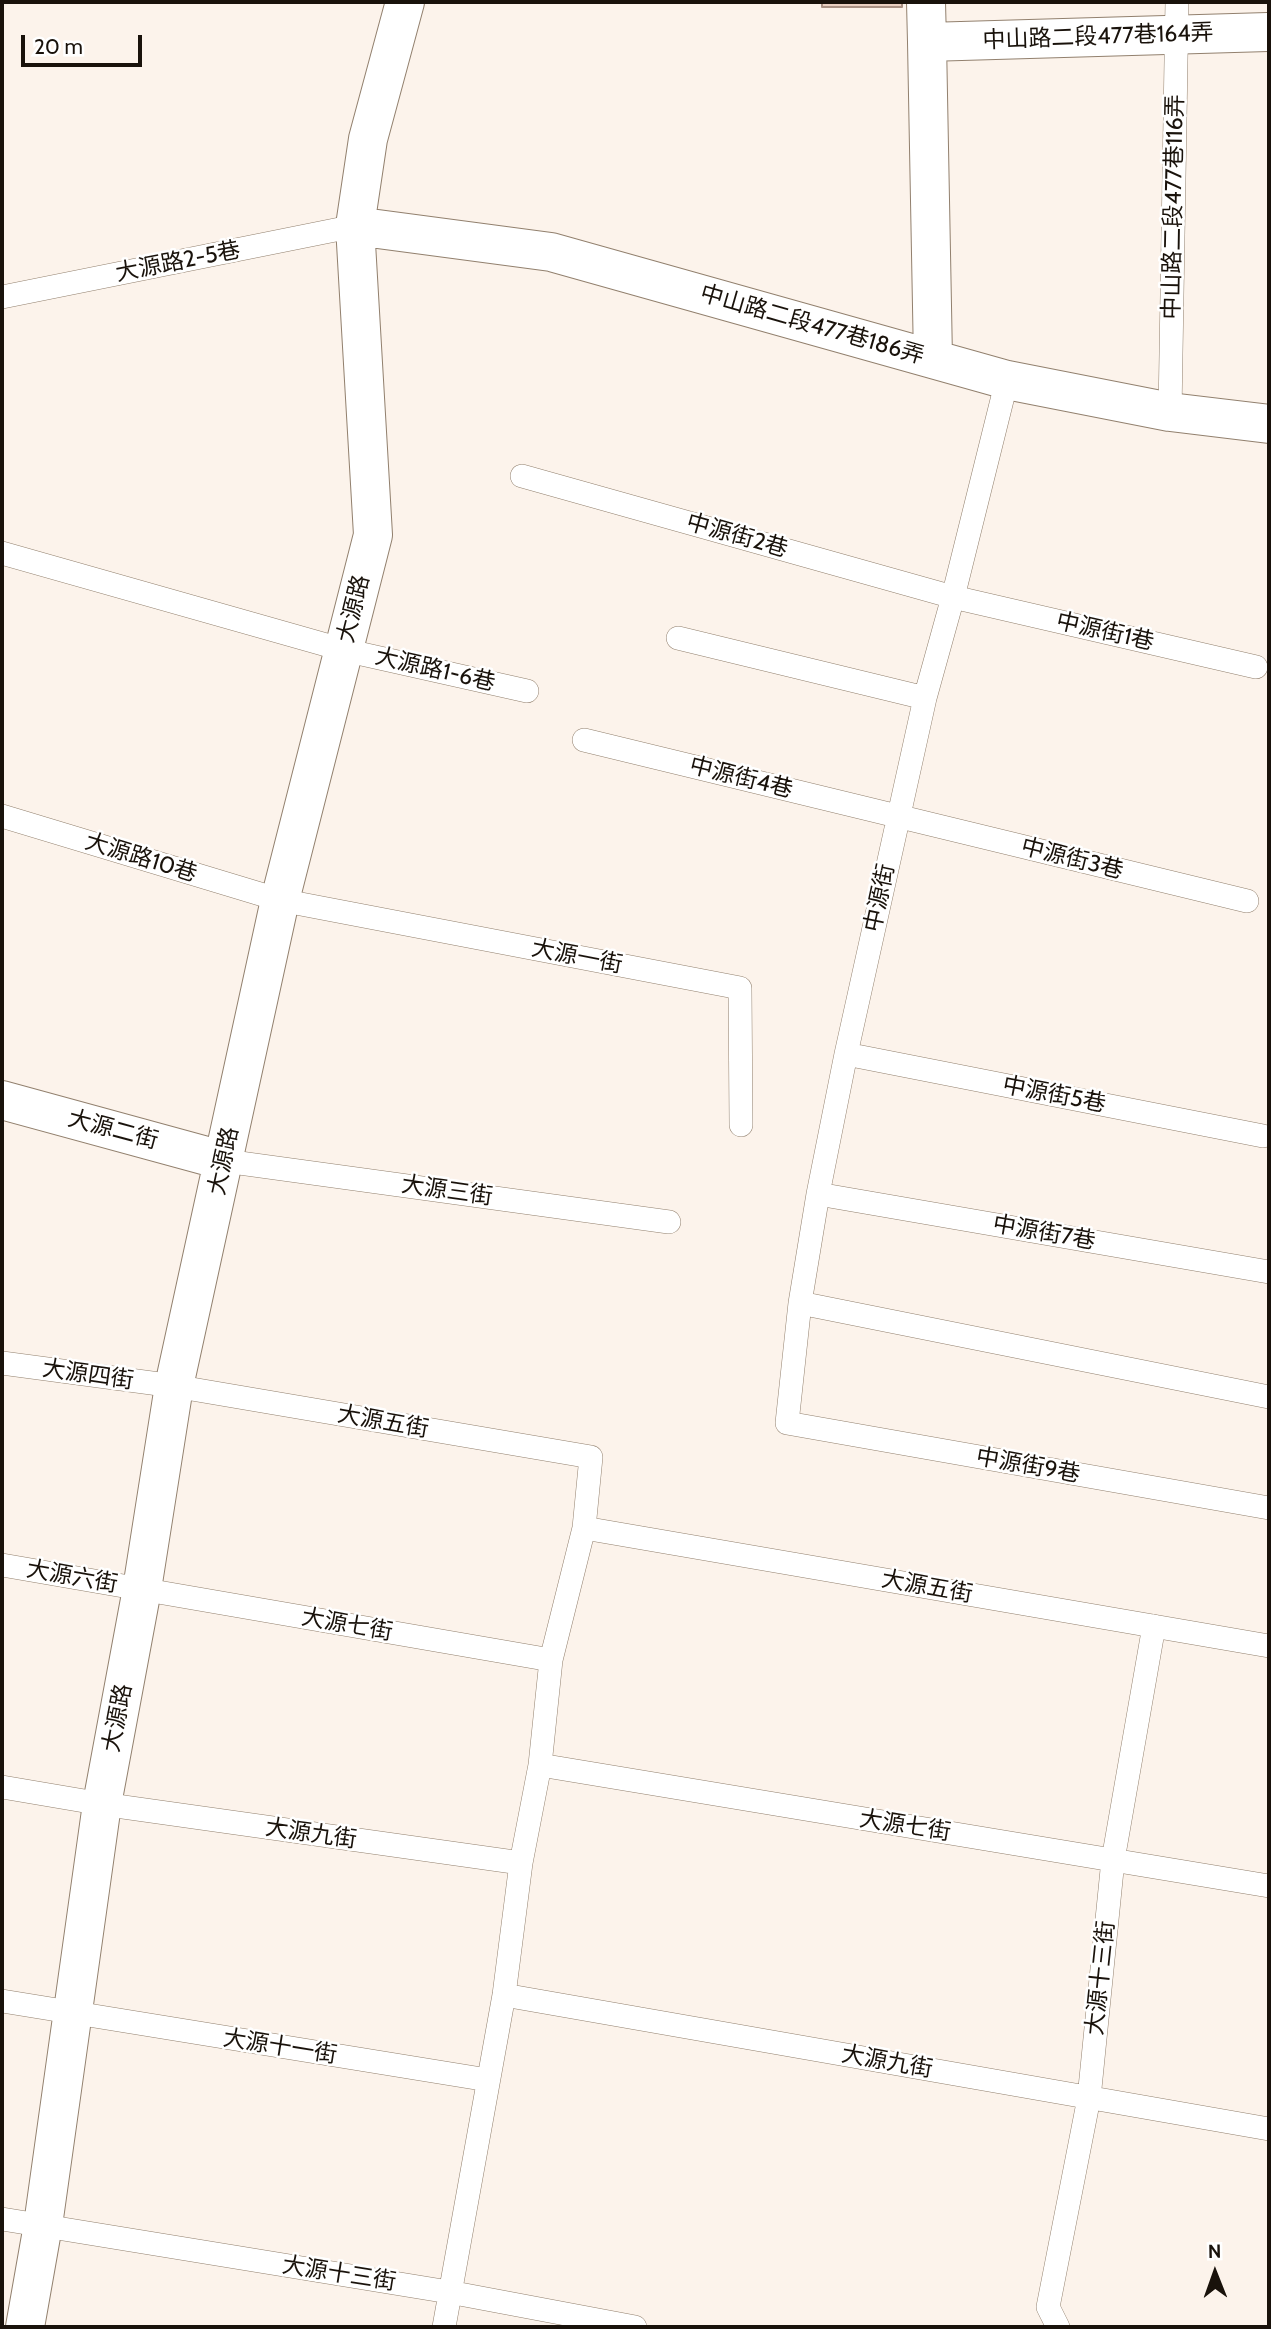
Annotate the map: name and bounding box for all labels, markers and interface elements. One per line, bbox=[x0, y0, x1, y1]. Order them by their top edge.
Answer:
street label: 中山路二段477巷164弄 bbox=[982, 19, 1214, 55]
scale bar bbox=[24, 21, 145, 65]
text: 20 m bbox=[34, 34, 83, 59]
street label: 中山路二段477巷116弄 bbox=[1158, 94, 1190, 320]
street label: 大源路2-5巷 bbox=[113, 236, 243, 288]
street label: 中山路二段477巷186弄 bbox=[697, 280, 927, 370]
street label: 中源街2巷 bbox=[683, 508, 791, 564]
street label: 大源路 bbox=[332, 572, 376, 646]
street label: 中源街1巷 bbox=[1053, 607, 1157, 657]
street label: 大源路1-6巷 bbox=[372, 643, 498, 697]
street label: 中源街4巷 bbox=[687, 752, 795, 804]
street label: 大源路10巷 bbox=[82, 828, 200, 888]
street label: 中源街3巷 bbox=[1018, 833, 1126, 885]
street label: 中源街 bbox=[859, 861, 901, 935]
street label: 大源一街 bbox=[529, 935, 625, 979]
street label: 中源街5巷 bbox=[1000, 1071, 1108, 1119]
street label: 大源二街 bbox=[65, 1105, 161, 1155]
street label: 大源路 bbox=[203, 1124, 245, 1198]
street label: 大源三街 bbox=[400, 1171, 494, 1211]
street label: 中源街7巷 bbox=[991, 1210, 1097, 1256]
street label: 大源四街 bbox=[41, 1355, 135, 1395]
street label: 大源五街 bbox=[335, 1400, 431, 1444]
street label: 中源街9巷 bbox=[974, 1443, 1082, 1489]
street label: 大源六街 bbox=[24, 1555, 120, 1599]
street label: 大源五街 bbox=[879, 1565, 975, 1609]
street label: 大源七街 bbox=[299, 1603, 395, 1647]
street label: 大源路 bbox=[98, 1682, 138, 1754]
street label: 大源七街 bbox=[857, 1805, 953, 1847]
street label: 大源九街 bbox=[264, 1814, 358, 1854]
street label: 大源十三街 bbox=[1081, 1919, 1121, 2037]
street label: 大源十一街 bbox=[221, 2024, 339, 2070]
street label: 大源九街 bbox=[839, 2040, 935, 2084]
north arrow bbox=[1180, 2238, 1250, 2308]
text: N bbox=[1208, 2240, 1222, 2263]
street label: 大源十三街 bbox=[280, 2251, 398, 2297]

